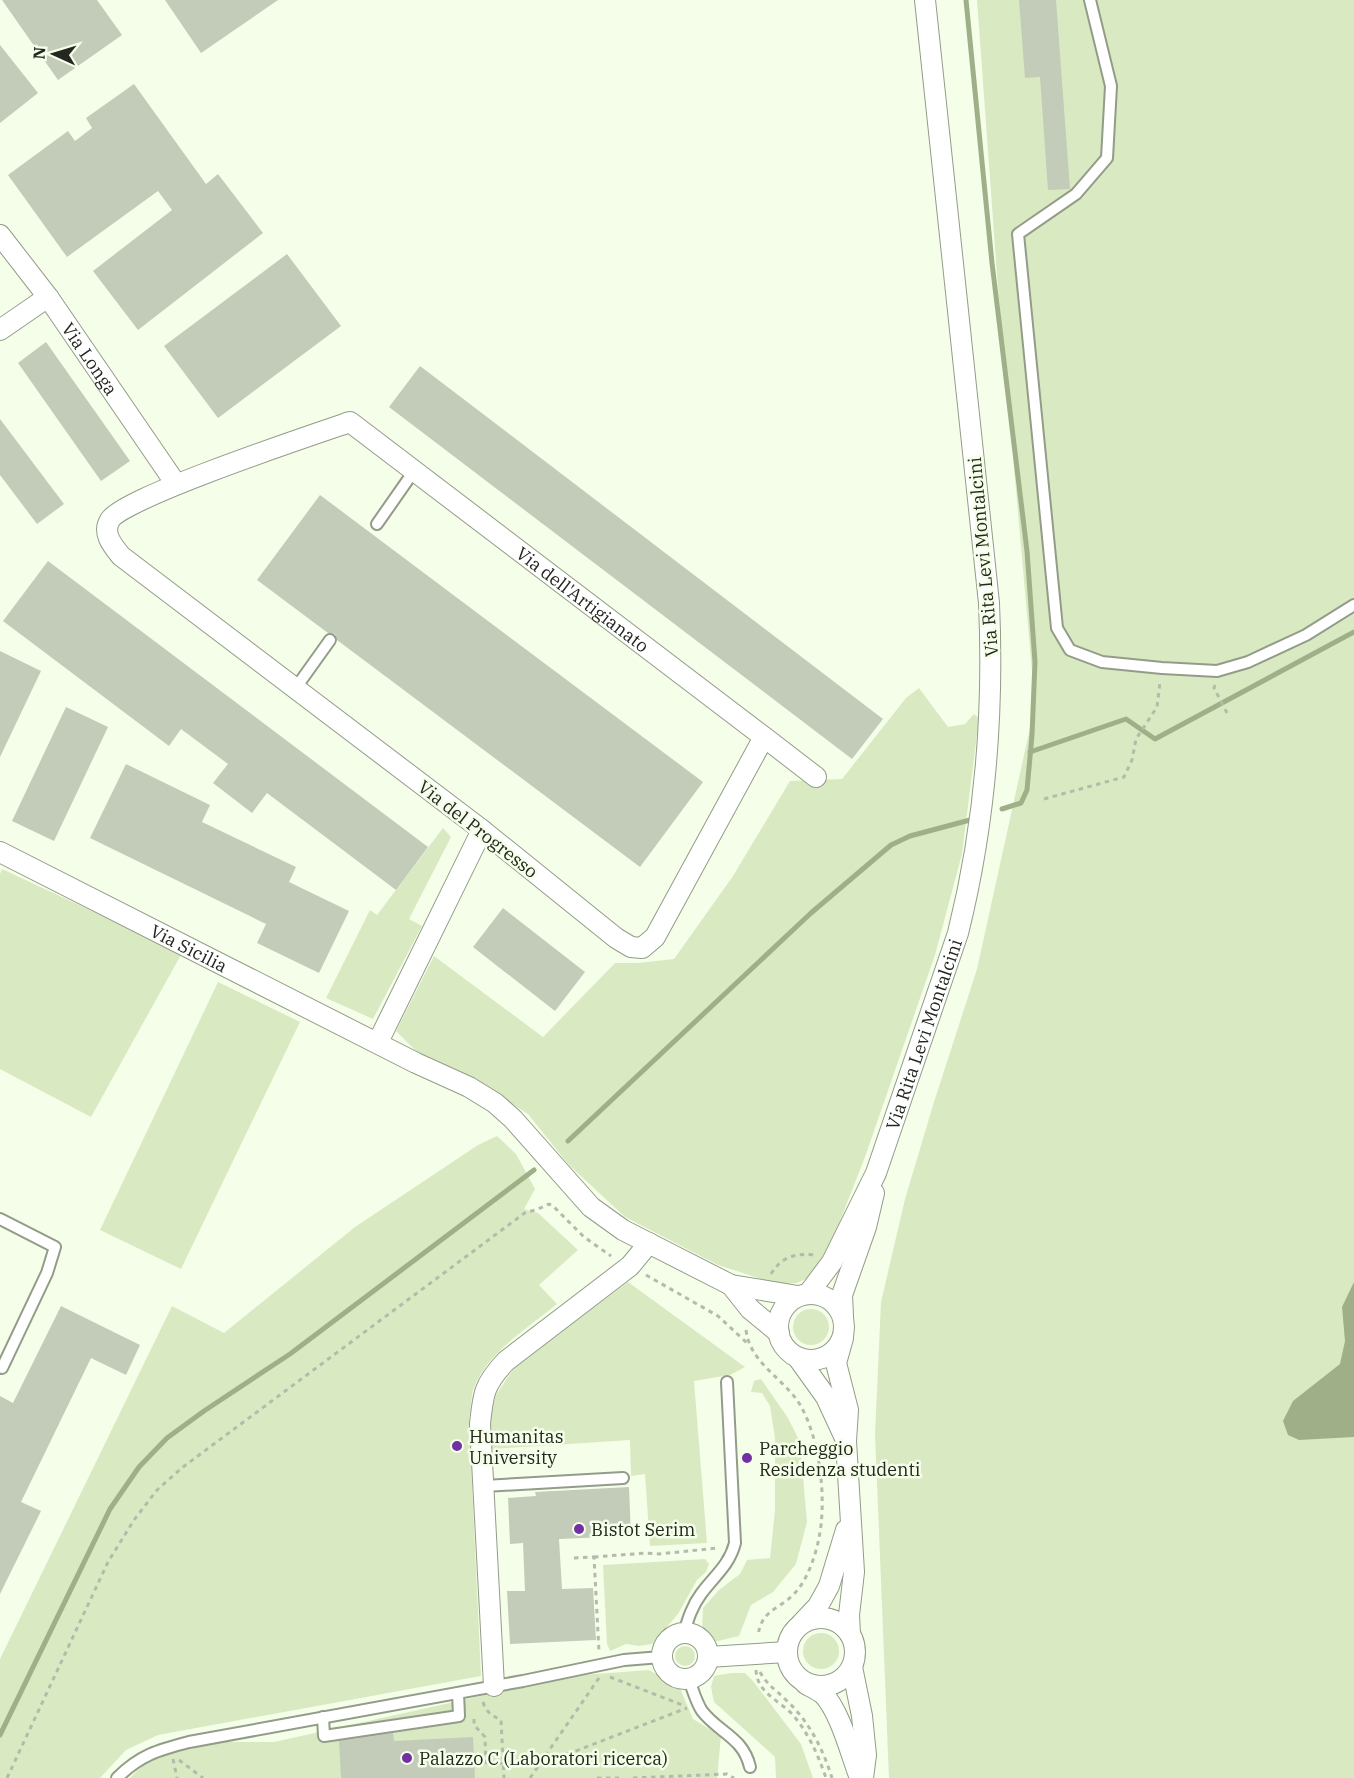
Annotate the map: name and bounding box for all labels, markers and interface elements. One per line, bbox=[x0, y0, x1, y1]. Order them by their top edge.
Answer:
north arrow bbox=[24, 24, 84, 84]
text: N bbox=[29, 46, 49, 60]
street label: Via Longa bbox=[57, 318, 123, 400]
street label: Via Rita Levi Montalcini bbox=[963, 456, 1003, 658]
street label: Via dell'Artigianato bbox=[512, 541, 654, 657]
street label: Via del Progresso bbox=[414, 775, 542, 883]
street label: Via Sicilia bbox=[147, 919, 232, 977]
street label: Via Rita Levi Montalcini bbox=[880, 935, 967, 1133]
place label: Humanitas University bbox=[469, 1425, 563, 1469]
place label: Parcheggio Residenza studenti bbox=[759, 1437, 921, 1481]
marker: Humanitas University bbox=[450, 1439, 464, 1453]
marker: Parcheggio Residenza studenti bbox=[740, 1451, 754, 1465]
place label: Bistot Serim bbox=[591, 1518, 695, 1541]
marker: Bistot Serim bbox=[572, 1522, 586, 1536]
place label: Palazzo C (Laboratori ricerca) bbox=[419, 1747, 668, 1770]
marker: Palazzo C (Laboratori ricerca) bbox=[400, 1751, 414, 1765]

